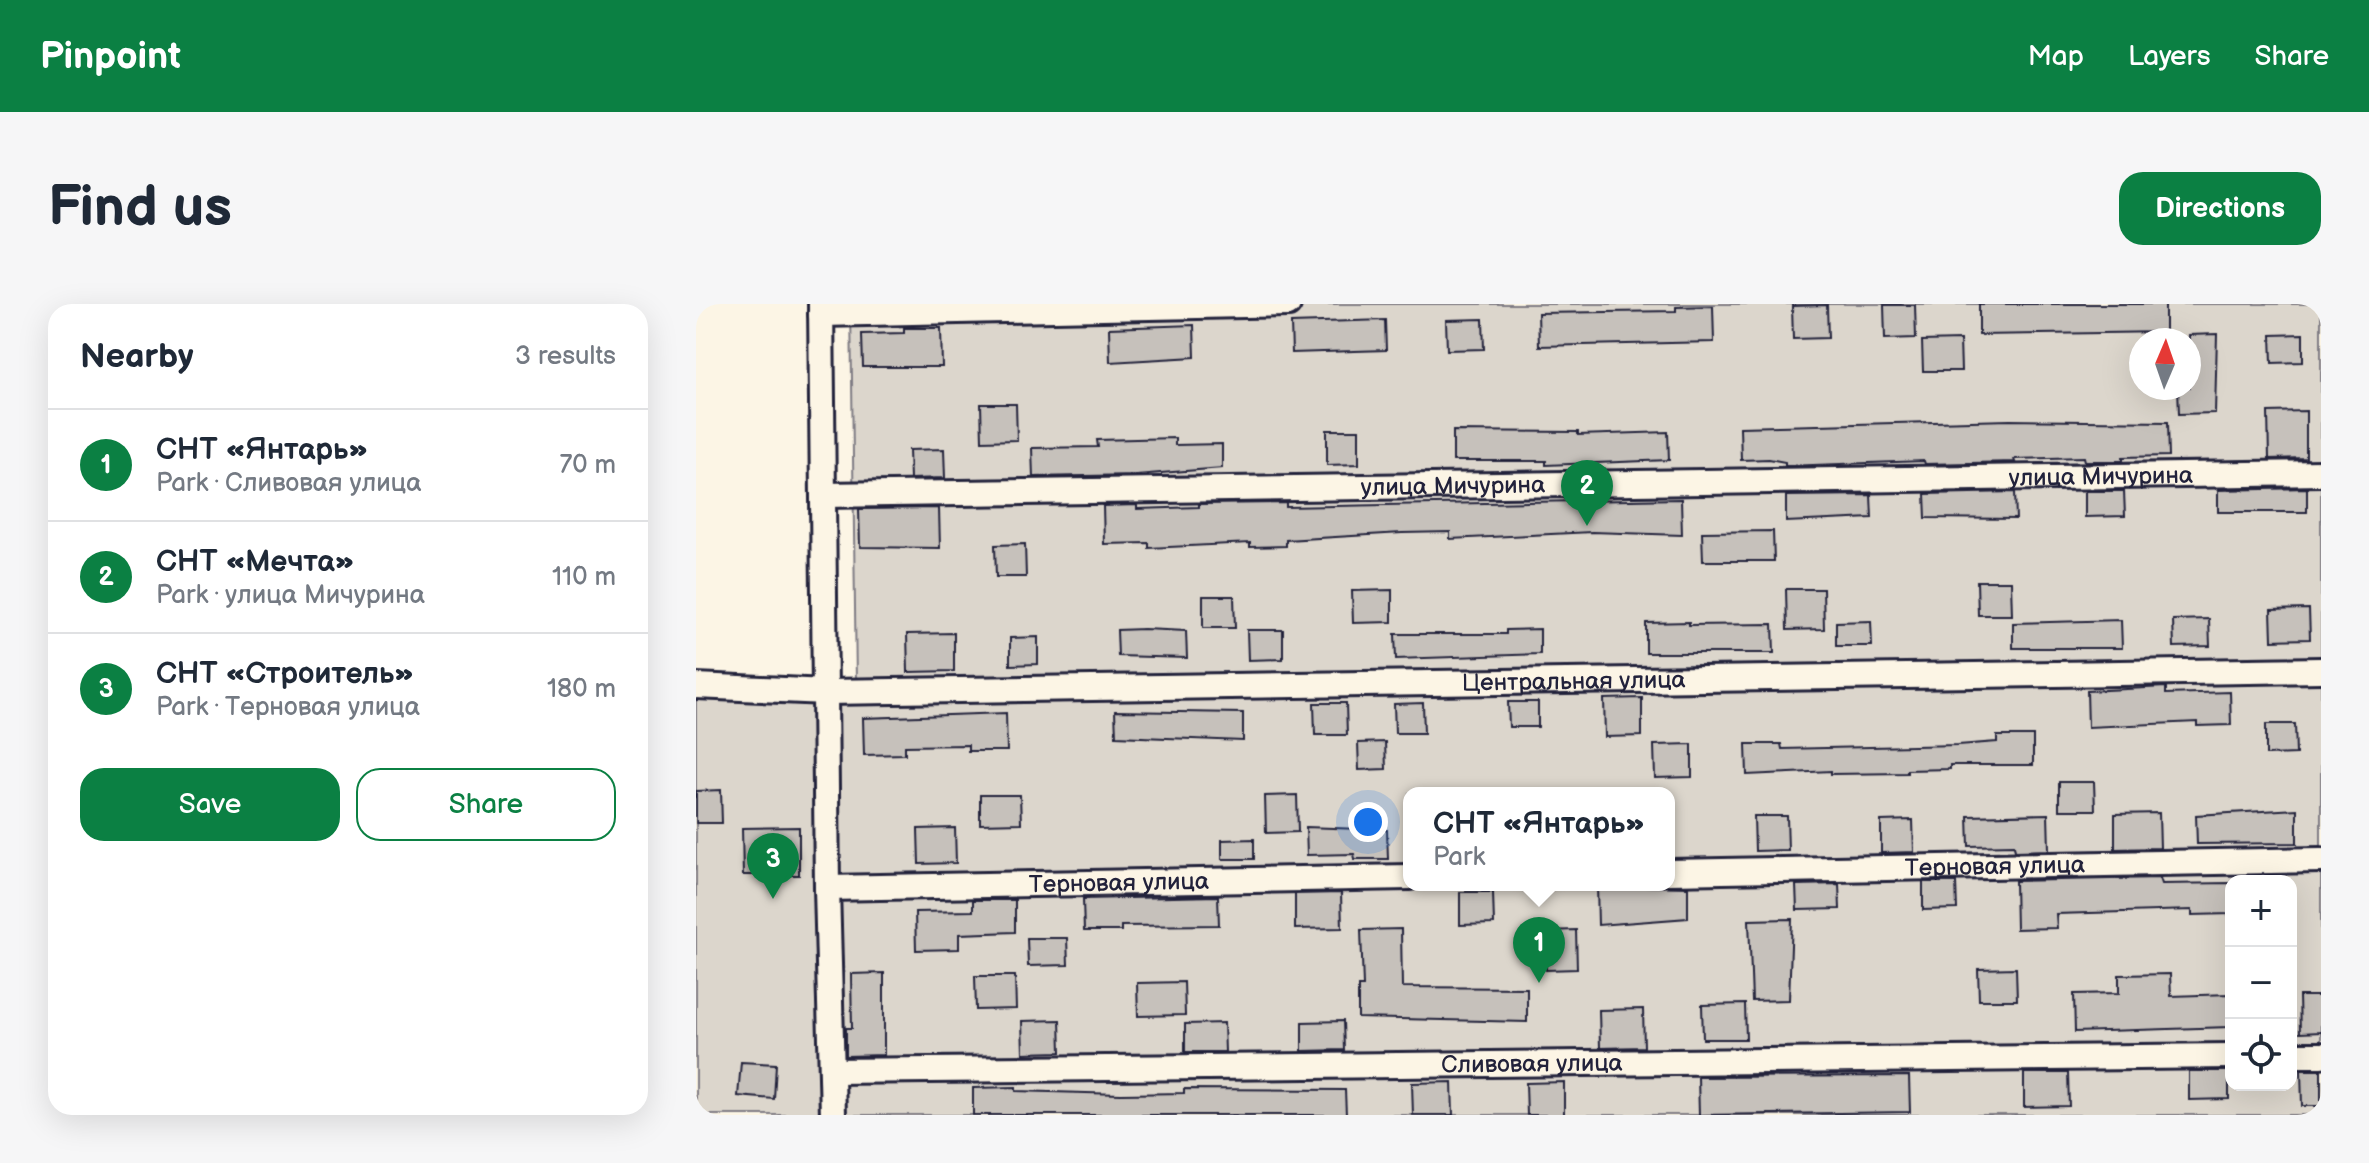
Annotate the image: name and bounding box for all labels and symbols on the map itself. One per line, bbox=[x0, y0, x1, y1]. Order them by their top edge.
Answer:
north arrow bbox=[2129, 328, 2201, 400]
pin: 2 bbox=[1561, 460, 1613, 526]
street label: улица Мичурина bbox=[2008, 460, 2193, 492]
street label: улица Мичурина bbox=[1360, 470, 1545, 502]
street label: Центральная улица bbox=[1462, 665, 1686, 697]
your location bbox=[1348, 802, 1388, 842]
pin: 3 bbox=[747, 833, 799, 899]
street label: Терновая улица bbox=[1905, 850, 2085, 882]
street label: Терновая улица bbox=[1029, 866, 1209, 899]
pin: 1 bbox=[1513, 917, 1565, 983]
street label: Сливовая улица bbox=[1441, 1048, 1623, 1079]

